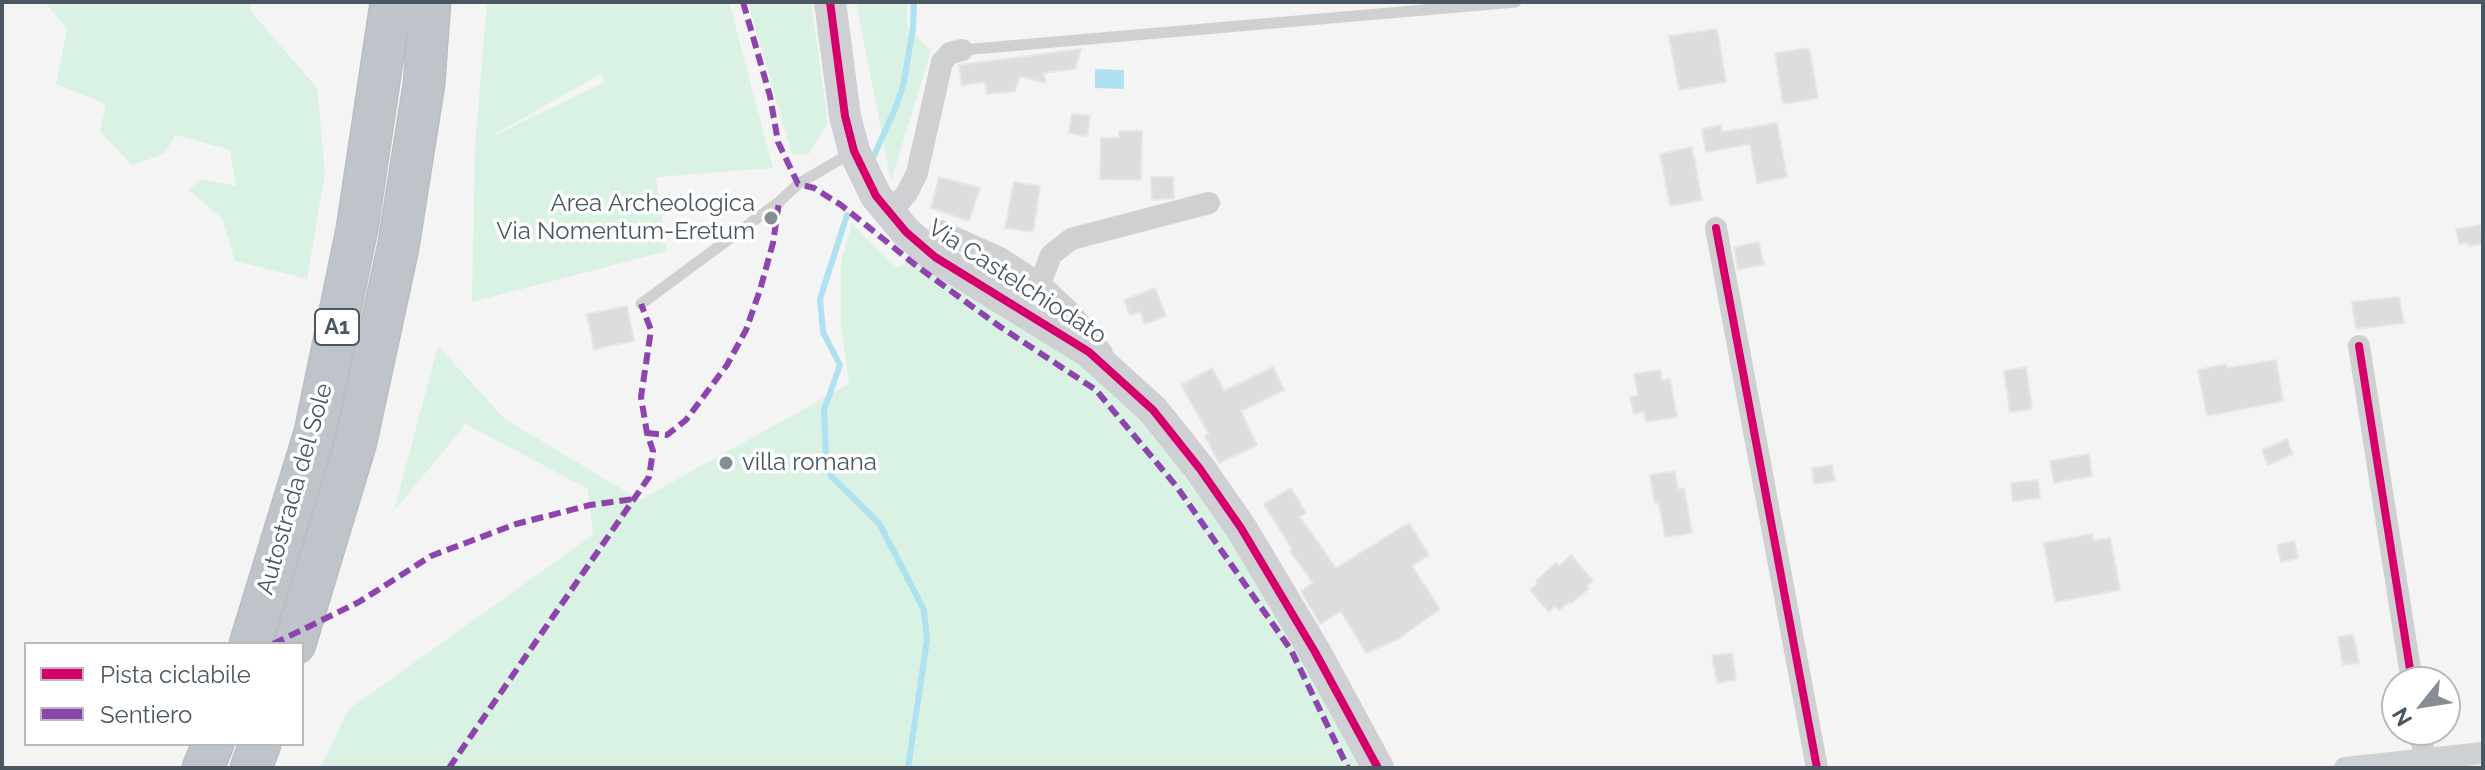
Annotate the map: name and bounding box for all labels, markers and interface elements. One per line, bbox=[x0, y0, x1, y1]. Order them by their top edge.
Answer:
place label: Area Archeologica Via Nomentum-Eretum bbox=[496, 190, 755, 246]
marker: Area Archeologica Via Nomentum-Eretum bbox=[762, 209, 780, 227]
street label: Via Castelchiodato bbox=[922, 214, 1112, 350]
road number: A1 bbox=[315, 309, 359, 345]
street label: Autostrada del Sole bbox=[251, 380, 339, 598]
place label: villa romana bbox=[742, 449, 877, 477]
marker: villa romana bbox=[717, 454, 735, 472]
legend bbox=[24, 642, 304, 746]
text: Pista ciclabile bbox=[100, 660, 251, 689]
north arrow bbox=[2381, 666, 2461, 746]
text: Sentiero bbox=[100, 700, 192, 729]
text: N bbox=[2386, 703, 2417, 731]

